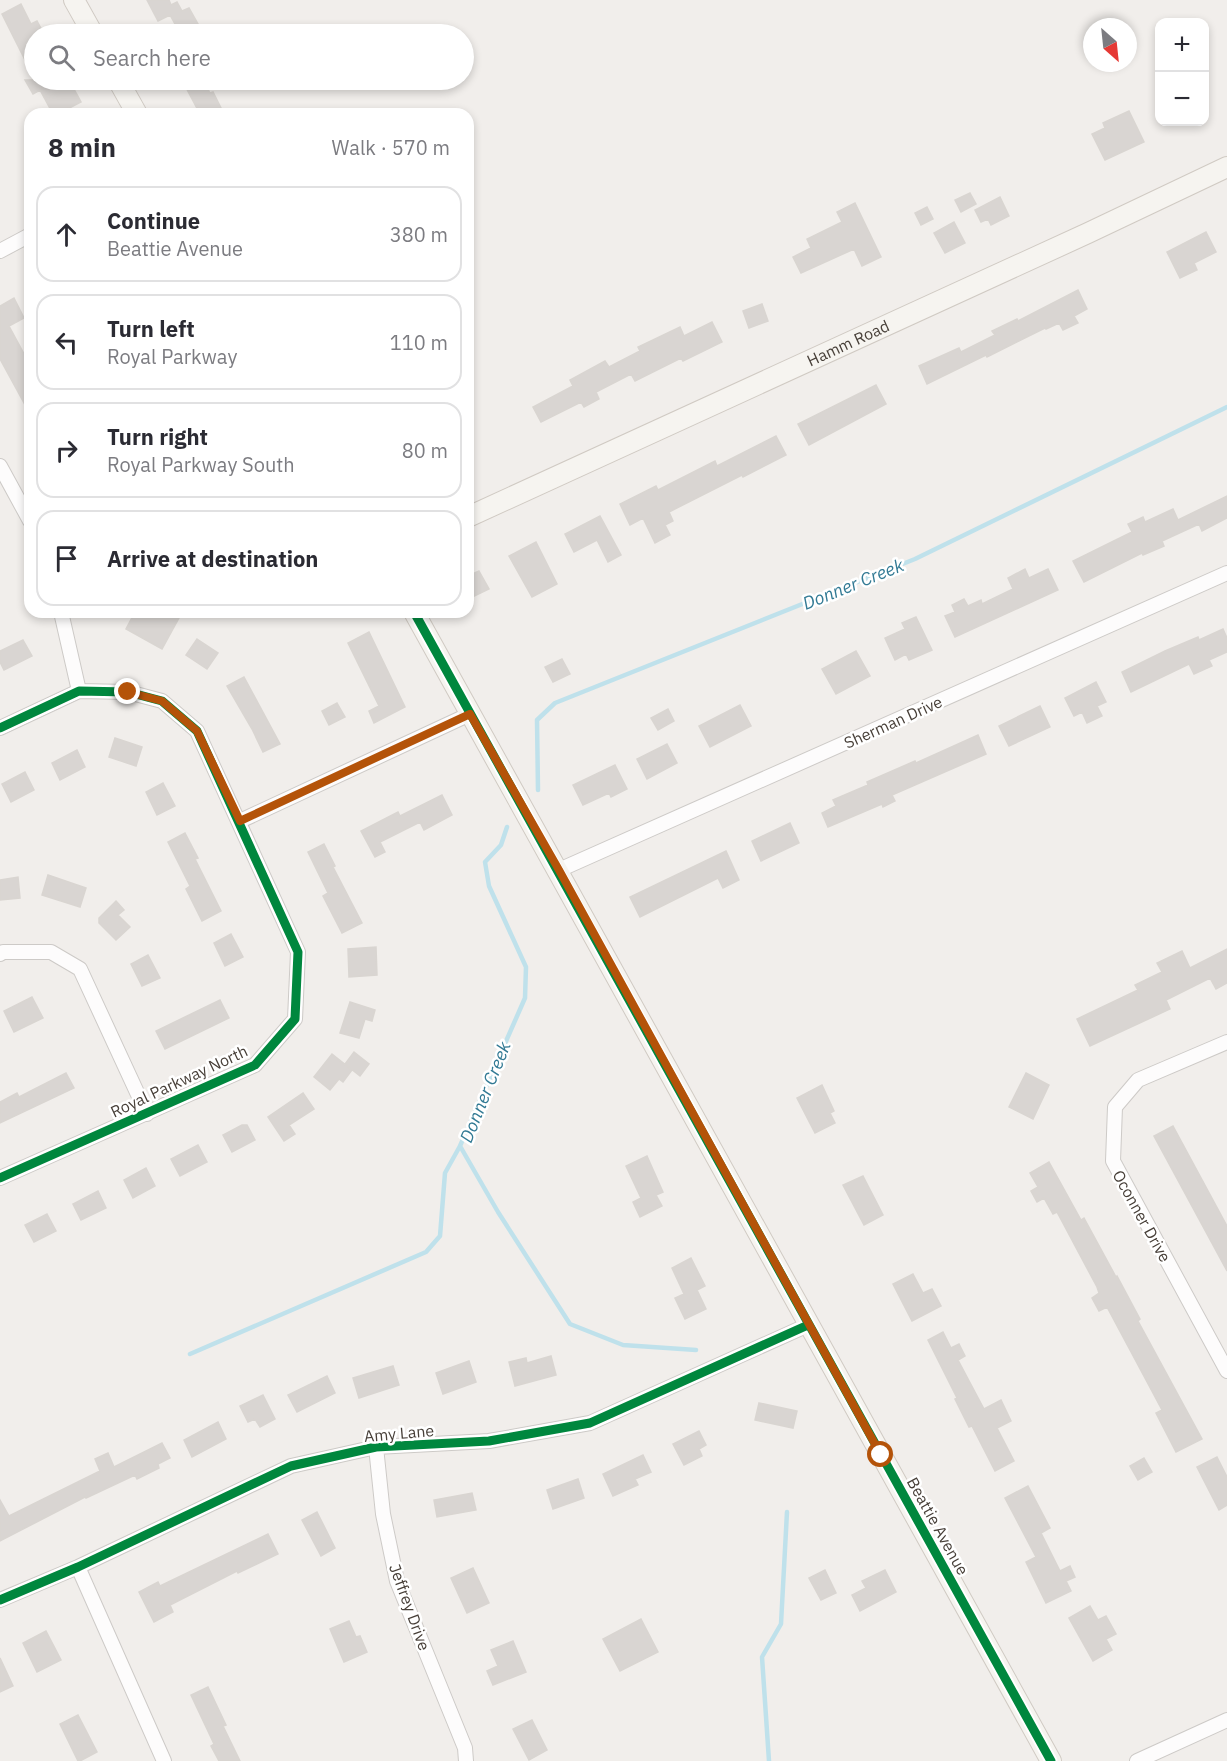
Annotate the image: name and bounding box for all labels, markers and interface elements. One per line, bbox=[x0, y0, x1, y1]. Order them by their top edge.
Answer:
north arrow bbox=[1083, 18, 1137, 72]
map controls bbox=[1155, 18, 1209, 126]
button: + bbox=[1155, 18, 1209, 72]
search box bbox=[24, 24, 474, 90]
icon: search bbox=[45, 41, 78, 74]
text: Search here bbox=[93, 43, 211, 72]
button: − bbox=[1155, 72, 1209, 126]
text: 8 min bbox=[48, 130, 116, 164]
text: Walk · 570 m bbox=[332, 134, 450, 161]
text: Continue bbox=[107, 206, 200, 235]
icon: ahead bbox=[50, 218, 83, 251]
text: 380 m bbox=[390, 221, 448, 248]
text: Beattie Avenue bbox=[107, 235, 243, 262]
text: Turn left bbox=[107, 314, 195, 343]
street label: Hamm Road bbox=[804, 315, 892, 370]
icon: left bbox=[50, 326, 83, 359]
text: 110 m bbox=[390, 329, 448, 356]
text: Royal Parkway bbox=[107, 343, 237, 370]
text: Turn right bbox=[107, 422, 208, 451]
icon: right bbox=[50, 434, 83, 467]
text: 80 m bbox=[402, 437, 448, 464]
text: Royal Parkway South bbox=[107, 451, 295, 478]
icon: arrive bbox=[50, 542, 83, 575]
text: Arrive at destination bbox=[107, 544, 318, 573]
water label: Donner Creek bbox=[799, 553, 908, 615]
route end bbox=[114, 678, 140, 704]
street label: Sherman Drive bbox=[841, 691, 945, 753]
water label: Donner Creek bbox=[454, 1037, 516, 1146]
street label: Royal Parkway North bbox=[107, 1040, 251, 1122]
street label: Oconner Drive bbox=[1109, 1167, 1176, 1266]
street label: Amy Lane bbox=[363, 1420, 435, 1446]
route start bbox=[867, 1441, 893, 1467]
street label: Beattie Avenue bbox=[903, 1474, 973, 1579]
street label: Jeffrey Drive bbox=[385, 1561, 435, 1653]

